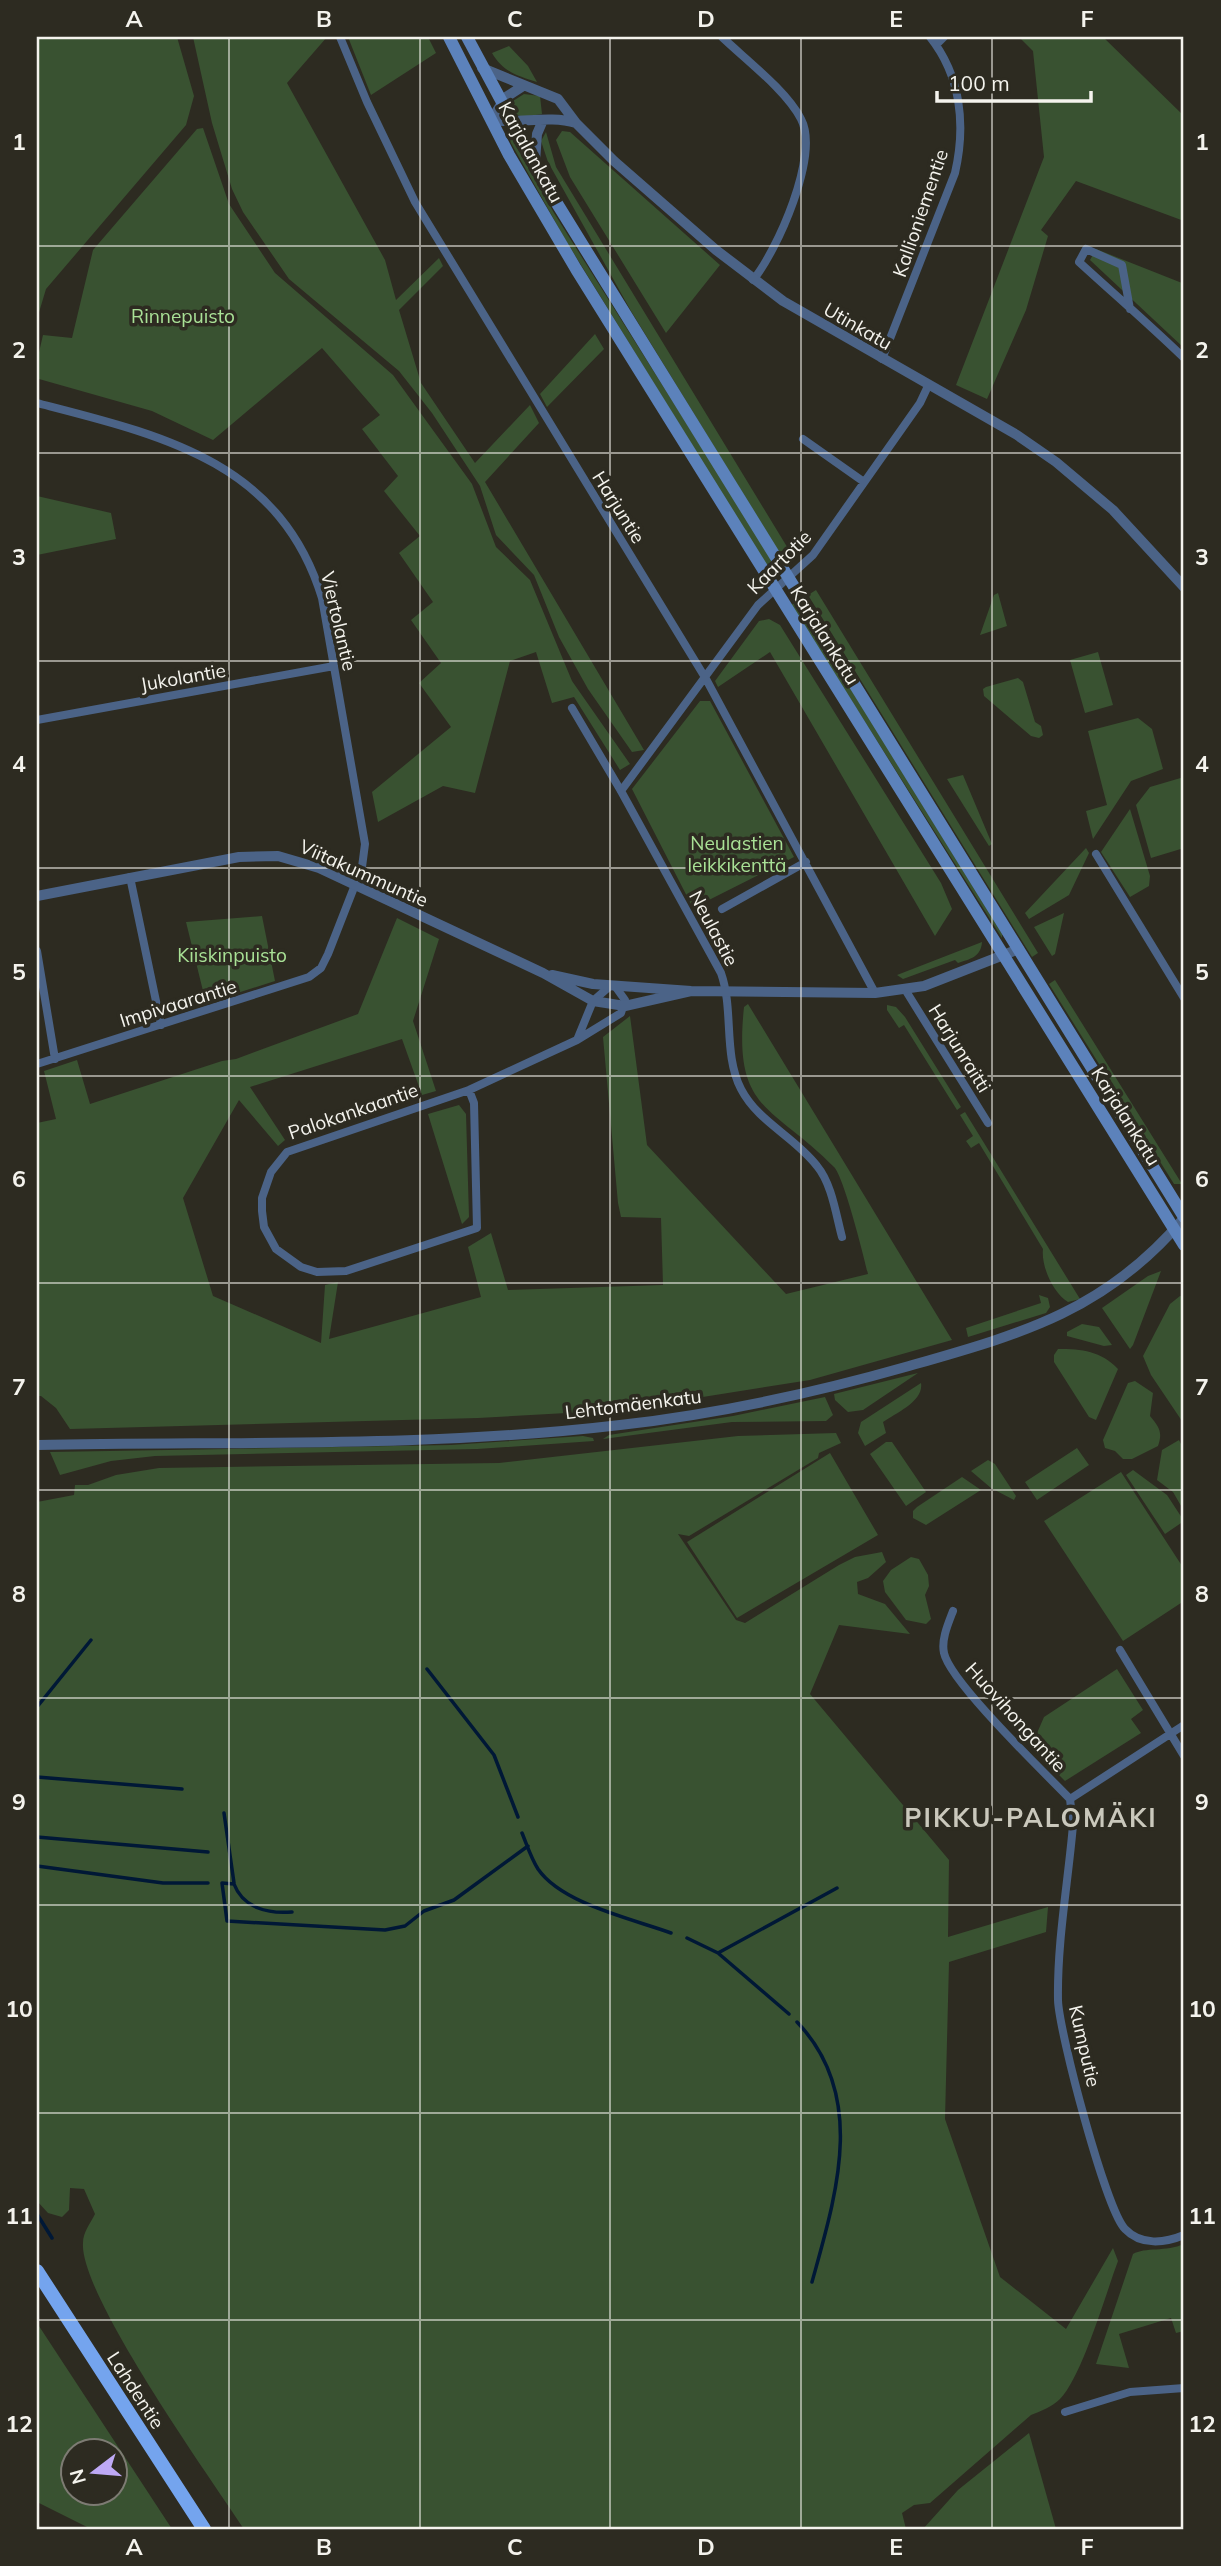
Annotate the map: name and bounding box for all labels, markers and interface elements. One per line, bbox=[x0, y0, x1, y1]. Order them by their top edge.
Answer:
text: A bbox=[125, 4, 143, 33]
text: B bbox=[316, 4, 332, 33]
text: C bbox=[507, 4, 523, 33]
text: D bbox=[697, 4, 715, 33]
text: E bbox=[889, 4, 903, 33]
text: F bbox=[1080, 4, 1094, 33]
scale bar bbox=[937, 60, 1092, 104]
text: 100 m bbox=[948, 70, 1010, 96]
street label: Karjalankatu bbox=[493, 97, 569, 207]
text: 1 bbox=[12, 127, 26, 156]
text: 1 bbox=[1195, 127, 1209, 156]
street label: Kallioniementie bbox=[887, 146, 953, 280]
street label: Utinkatu bbox=[820, 297, 896, 355]
park label: Rinnepuisto bbox=[131, 304, 235, 328]
text: 2 bbox=[12, 335, 26, 364]
text: 2 bbox=[1195, 335, 1209, 364]
street label: Harjuntie bbox=[587, 466, 651, 548]
street label: Kaartotie bbox=[742, 525, 816, 599]
text: 3 bbox=[12, 542, 26, 571]
text: 3 bbox=[1195, 542, 1209, 571]
street label: Viertolantie bbox=[316, 569, 362, 673]
street label: Karjalankatu bbox=[785, 581, 865, 689]
street label: Jukolantie bbox=[138, 658, 228, 696]
text: 4 bbox=[12, 749, 26, 778]
text: 4 bbox=[1195, 749, 1209, 778]
park label: Neulastien leikkikenttä bbox=[688, 831, 786, 877]
street label: Viitakummuntie bbox=[296, 834, 432, 912]
street label: Neulastie bbox=[684, 886, 744, 970]
park label: Kiiskinpuisto bbox=[177, 943, 287, 967]
text: 5 bbox=[12, 957, 26, 986]
text: 5 bbox=[1195, 957, 1209, 986]
street label: Impivaarantie bbox=[117, 974, 239, 1032]
street label: Harjunraitti bbox=[923, 999, 997, 1097]
street label: Karjalankatu bbox=[1086, 1062, 1166, 1170]
street label: Palokankaantie bbox=[285, 1078, 421, 1144]
text: 6 bbox=[12, 1164, 26, 1193]
text: 6 bbox=[1195, 1164, 1209, 1193]
text: 7 bbox=[12, 1372, 26, 1401]
text: 7 bbox=[1195, 1372, 1209, 1401]
street label: Lehtomäenkatu bbox=[563, 1384, 703, 1424]
text: 8 bbox=[12, 1579, 26, 1608]
text: 8 bbox=[1195, 1579, 1209, 1608]
street label: Huovihongantie bbox=[960, 1657, 1072, 1777]
text: 9 bbox=[12, 1787, 26, 1816]
text: 9 bbox=[1195, 1787, 1209, 1816]
district label: PIKKU-PALOMÄKI bbox=[904, 1801, 1158, 1834]
text: 10 bbox=[5, 1994, 33, 2023]
text: 10 bbox=[1188, 1994, 1216, 2023]
street label: Kumputie bbox=[1064, 2003, 1106, 2089]
text: 11 bbox=[5, 2201, 33, 2230]
text: 11 bbox=[1188, 2201, 1216, 2230]
street label: Lahdentie bbox=[102, 2347, 170, 2433]
text: 12 bbox=[5, 2409, 33, 2438]
text: 12 bbox=[1188, 2409, 1216, 2438]
north arrow bbox=[60, 2436, 130, 2506]
text: N bbox=[64, 2466, 91, 2487]
text: A bbox=[125, 2532, 143, 2561]
text: B bbox=[316, 2532, 332, 2561]
text: C bbox=[507, 2532, 523, 2561]
text: D bbox=[697, 2532, 715, 2561]
text: E bbox=[889, 2532, 903, 2561]
text: F bbox=[1080, 2532, 1094, 2561]

